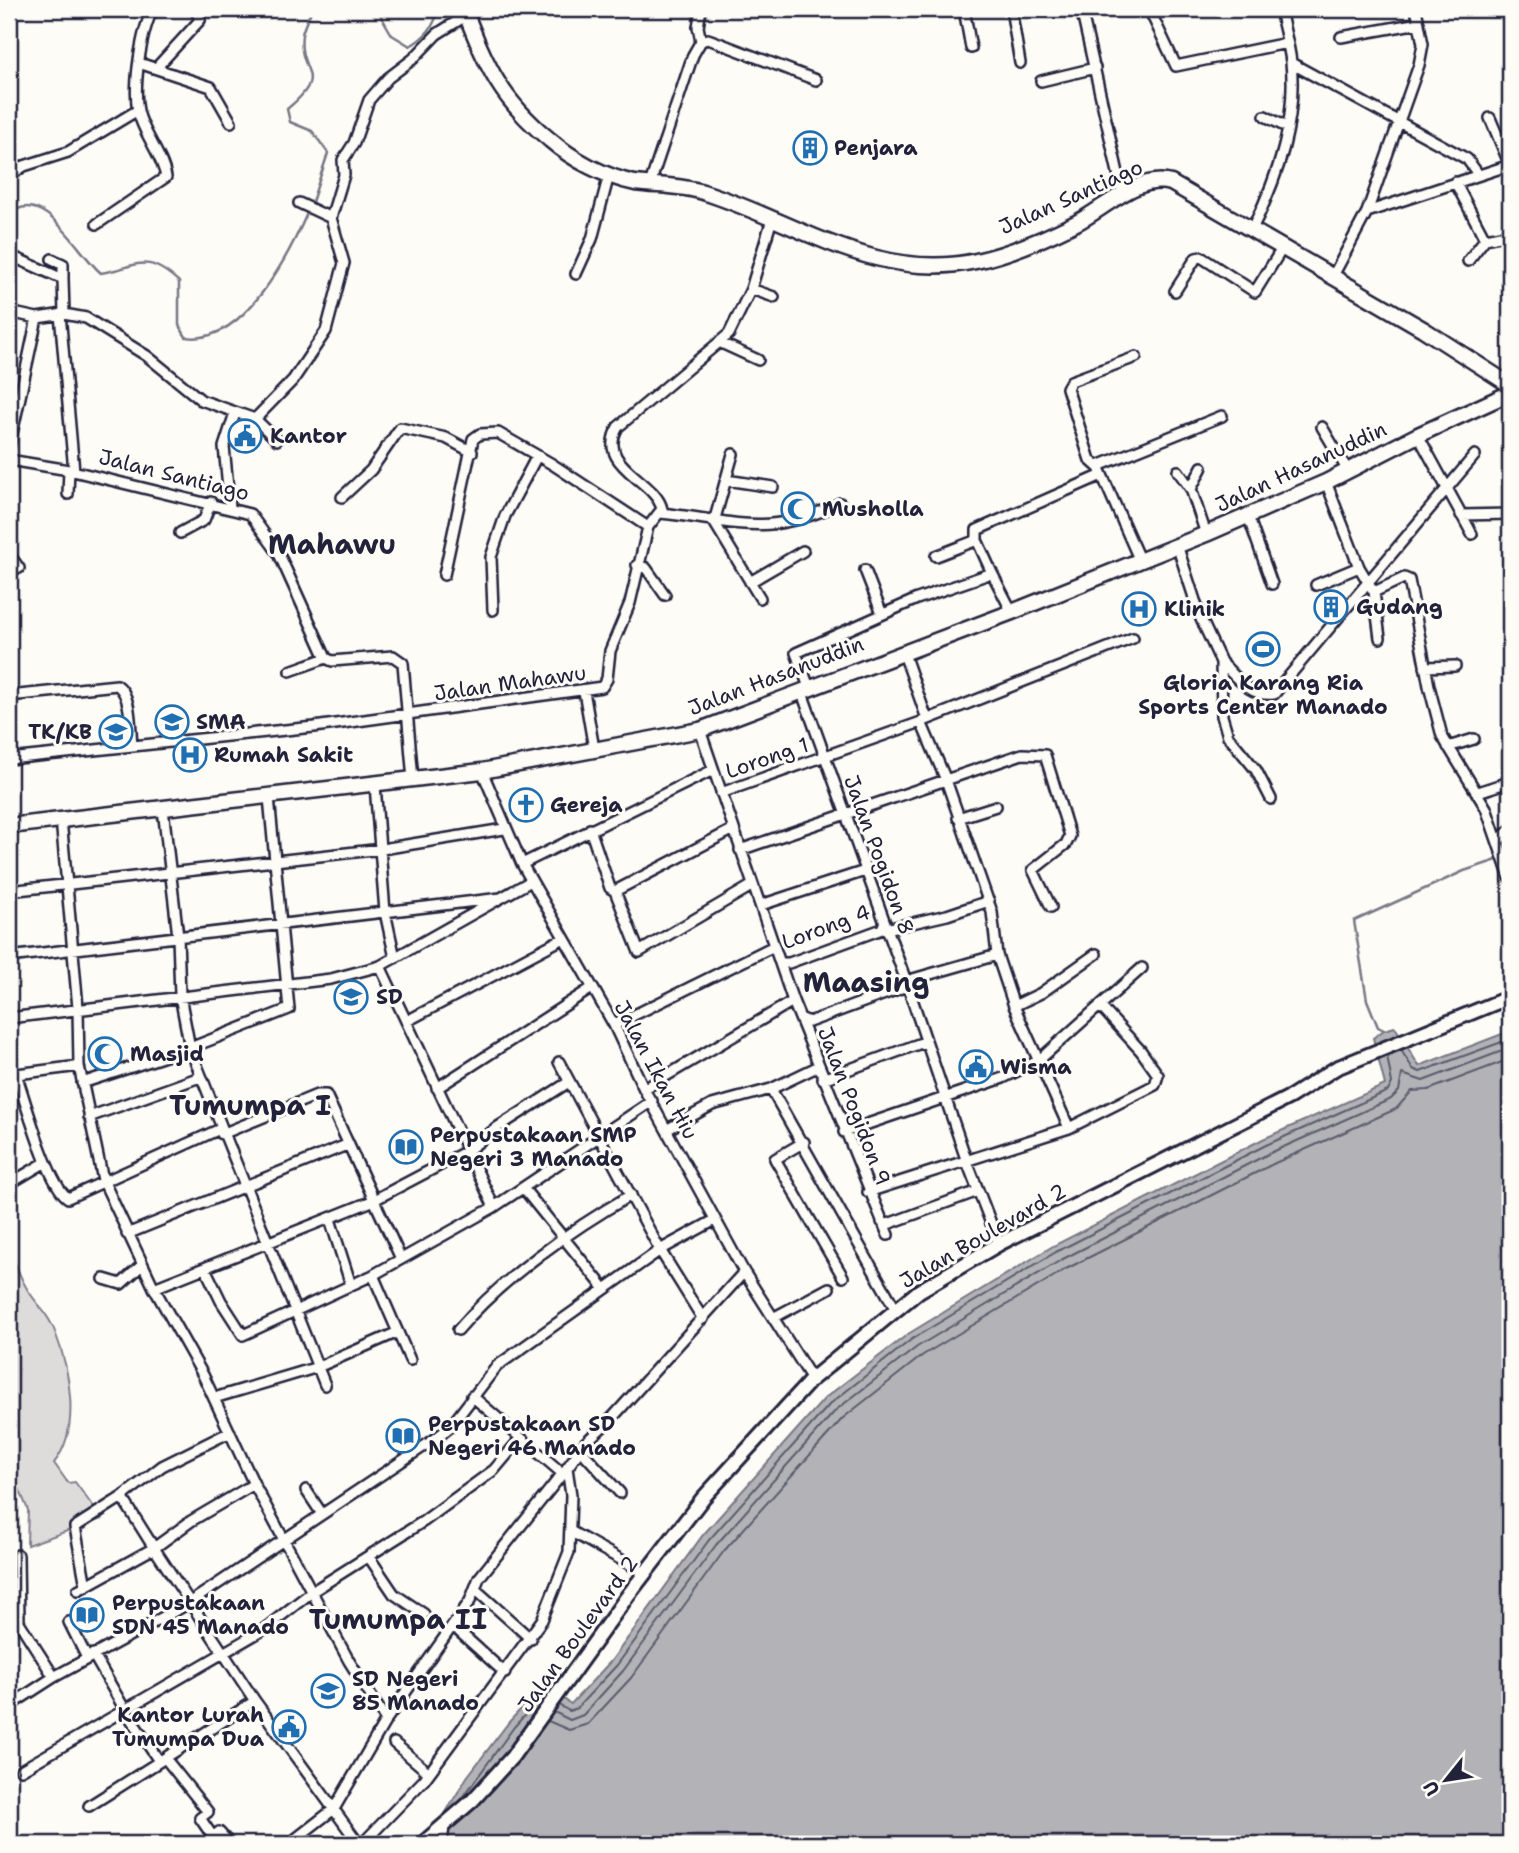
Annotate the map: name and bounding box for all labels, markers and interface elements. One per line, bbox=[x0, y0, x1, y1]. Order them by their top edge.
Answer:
building icon: Penjara bbox=[791, 129, 829, 167]
place label: Penjara bbox=[834, 134, 918, 162]
street label: Jalan Santiago bbox=[995, 153, 1147, 241]
street label: Jalan Hasanuddin bbox=[1211, 415, 1391, 519]
public building icon: Kantor bbox=[226, 417, 264, 455]
place label: Kantor bbox=[270, 422, 347, 450]
street label: Jalan Santiago bbox=[96, 443, 252, 507]
mosque icon: Musholla bbox=[779, 490, 817, 528]
place label: Musholla bbox=[822, 495, 924, 523]
district label: Mahawu bbox=[268, 525, 396, 563]
building icon: Gudang bbox=[1312, 588, 1350, 626]
hospital icon: Klinik bbox=[1120, 590, 1158, 628]
place label: Gudang bbox=[1356, 593, 1443, 621]
place label: Klinik bbox=[1164, 595, 1225, 623]
street label: Jalan Hasanuddin bbox=[684, 630, 868, 722]
sports icon: Gloria Karang Ria Sports Center Manado bbox=[1244, 630, 1282, 668]
street label: Jalan Mahawu bbox=[432, 658, 588, 708]
place label: Gloria Karang Ria Sports Center Manado bbox=[1138, 669, 1388, 721]
school or university icon: SMA bbox=[153, 703, 191, 741]
place label: SMA bbox=[196, 708, 246, 736]
school or university icon: TK/KB bbox=[97, 713, 135, 751]
place label: TK/KB bbox=[28, 718, 92, 746]
street label: Lorong 1 bbox=[722, 731, 812, 785]
hospital icon: Rumah Sakit bbox=[171, 736, 209, 774]
place label: Rumah Sakit bbox=[214, 741, 353, 769]
street label: Jalan Pogidon 8 bbox=[837, 771, 921, 939]
church icon: Gereja bbox=[507, 786, 545, 824]
place label: Gereja bbox=[550, 791, 623, 819]
street label: Lorong 4 bbox=[778, 898, 874, 956]
district label: Maasing bbox=[803, 963, 929, 1001]
school or university icon: SD bbox=[332, 978, 370, 1016]
place label: SD bbox=[376, 983, 403, 1011]
street label: Jalan Ikan Hiu bbox=[608, 996, 704, 1144]
street label: Jalan Pogidon 9 bbox=[811, 1023, 897, 1189]
mosque icon: Masjid bbox=[86, 1035, 124, 1073]
place label: Masjid bbox=[130, 1040, 204, 1068]
public building icon: Wisma bbox=[957, 1048, 995, 1086]
place label: Wisma bbox=[1000, 1053, 1072, 1081]
district label: Tumumpa I bbox=[169, 1086, 331, 1124]
place label: Perpustakaan SMP Negeri 3 Manado bbox=[430, 1121, 637, 1173]
library icon: Perpustakaan SMP Negeri 3 Manado bbox=[387, 1128, 425, 1166]
street label: Jalan Boulevard 2 bbox=[895, 1177, 1071, 1295]
place label: Perpustakaan SD Negeri 46 Manado bbox=[428, 1410, 636, 1462]
library icon: Perpustakaan SD Negeri 46 Manado bbox=[384, 1417, 422, 1455]
street label: Jalan Boulevard 2 bbox=[512, 1550, 644, 1718]
place label: Perpustakaan SDN 45 Manado bbox=[112, 1589, 289, 1641]
library icon: Perpustakaan SDN 45 Manado bbox=[68, 1596, 106, 1634]
district label: Tumumpa II bbox=[309, 1600, 487, 1638]
place label: SD Negeri 85 Manado bbox=[352, 1665, 479, 1717]
school or university icon: SD Negeri 85 Manado bbox=[309, 1672, 347, 1710]
place label: Kantor Lurah Tumumpa Dua bbox=[112, 1701, 265, 1753]
public building icon: Kantor Lurah Tumumpa Dua bbox=[270, 1708, 308, 1746]
north arrow bbox=[1410, 1744, 1480, 1814]
text: U bbox=[1418, 1776, 1446, 1800]

